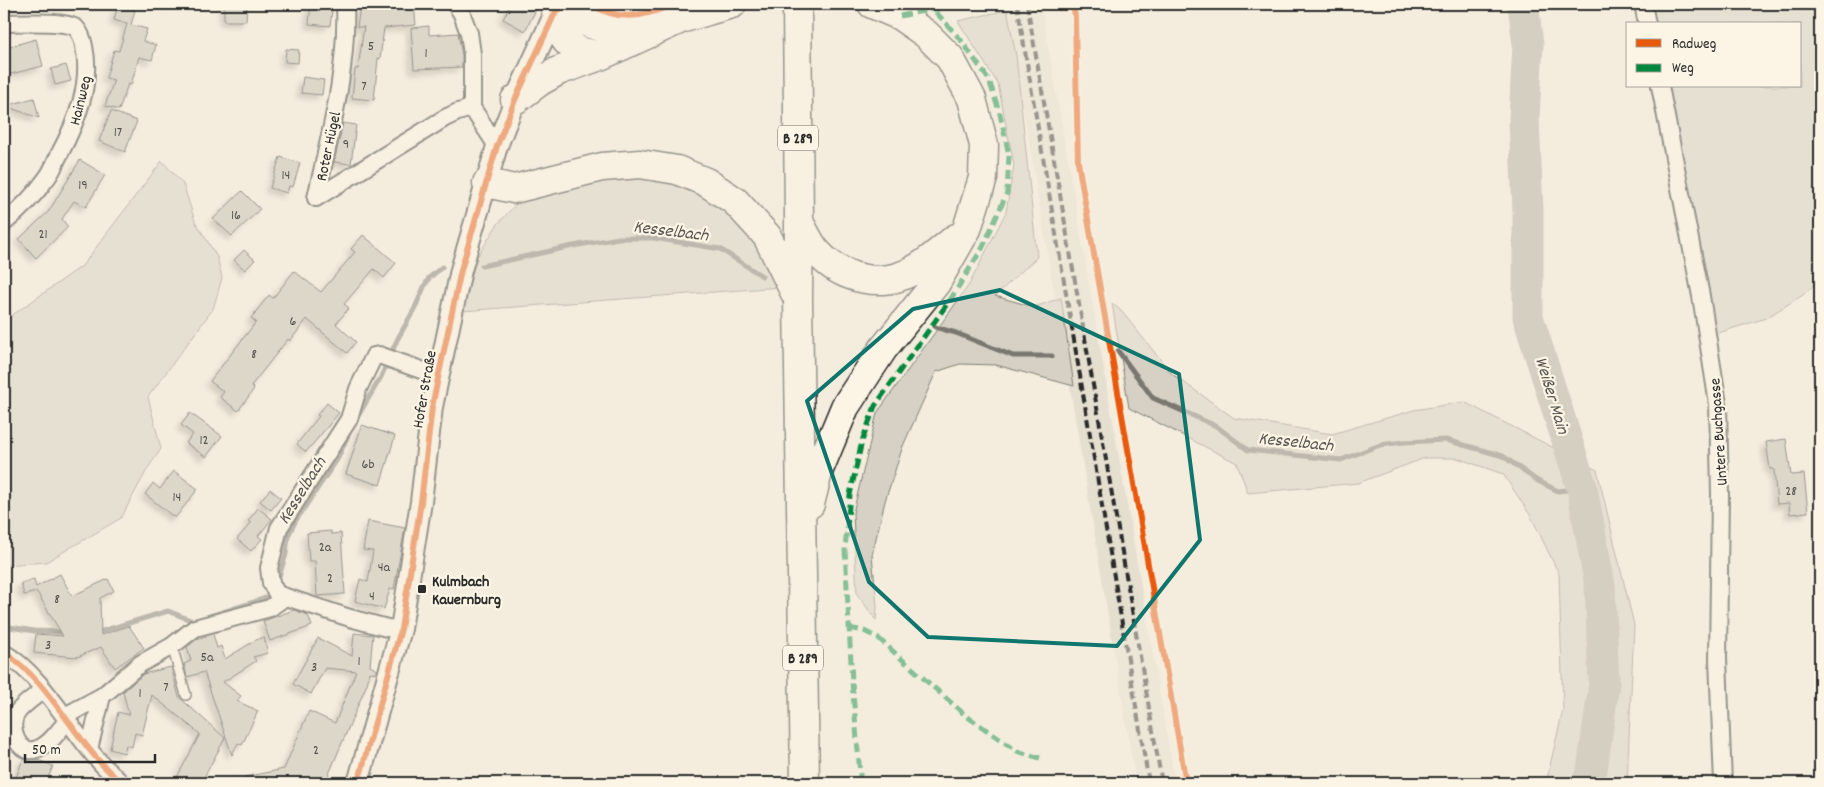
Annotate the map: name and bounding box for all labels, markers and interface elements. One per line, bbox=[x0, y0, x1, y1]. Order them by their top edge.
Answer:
legend bbox=[1626, 22, 1802, 88]
text: Radweg bbox=[1672, 34, 1716, 56]
house number: 5 bbox=[368, 37, 374, 57]
house number: 1 bbox=[424, 44, 428, 64]
text: Weg bbox=[1672, 58, 1694, 80]
street label: Hainweg bbox=[64, 73, 99, 128]
house number: 7 bbox=[361, 77, 367, 97]
street label: Roter Hügel bbox=[311, 110, 348, 183]
house number: 17 bbox=[114, 123, 122, 143]
road number: B 289 bbox=[778, 126, 818, 150]
house number: 9 bbox=[343, 135, 349, 155]
house number: 14 bbox=[282, 166, 290, 186]
house number: 19 bbox=[78, 176, 88, 196]
house number: 16 bbox=[231, 206, 241, 226]
water label: Kesselbach bbox=[632, 215, 710, 250]
house number: 21 bbox=[38, 225, 48, 245]
house number: 6 bbox=[290, 312, 297, 332]
house number: 8 bbox=[251, 345, 257, 365]
street label: Hofer Straße bbox=[407, 349, 444, 430]
water label: Weißer Main bbox=[1527, 354, 1574, 438]
street label: Untere Buchgasse bbox=[1704, 377, 1735, 486]
water label: Kesselbach bbox=[1257, 427, 1335, 460]
house number: 12 bbox=[199, 431, 209, 451]
water label: Kesselbach bbox=[273, 452, 334, 530]
house number: 6b bbox=[362, 455, 374, 475]
house number: 28 bbox=[1785, 482, 1797, 502]
house number: 14 bbox=[173, 488, 181, 508]
house number: 2a bbox=[319, 538, 332, 558]
house number: 4a bbox=[378, 558, 391, 578]
house number: 2 bbox=[327, 569, 333, 589]
place label: Kulmbach Kauernburg bbox=[432, 571, 501, 612]
marker: Kulmbach Kauernburg bbox=[416, 583, 428, 595]
house number: 4 bbox=[369, 587, 375, 607]
house number: 8 bbox=[54, 590, 60, 610]
house number: 3 bbox=[45, 636, 51, 656]
road number: B 289 bbox=[783, 646, 823, 670]
house number: 5a bbox=[200, 648, 214, 668]
house number: 1 bbox=[357, 652, 361, 672]
house number: 3 bbox=[311, 658, 317, 678]
house number: 7 bbox=[163, 678, 169, 698]
house number: 1 bbox=[138, 684, 142, 704]
scale bar bbox=[25, 732, 155, 764]
text: 50 m bbox=[32, 740, 61, 762]
house number: 2 bbox=[313, 741, 319, 761]

